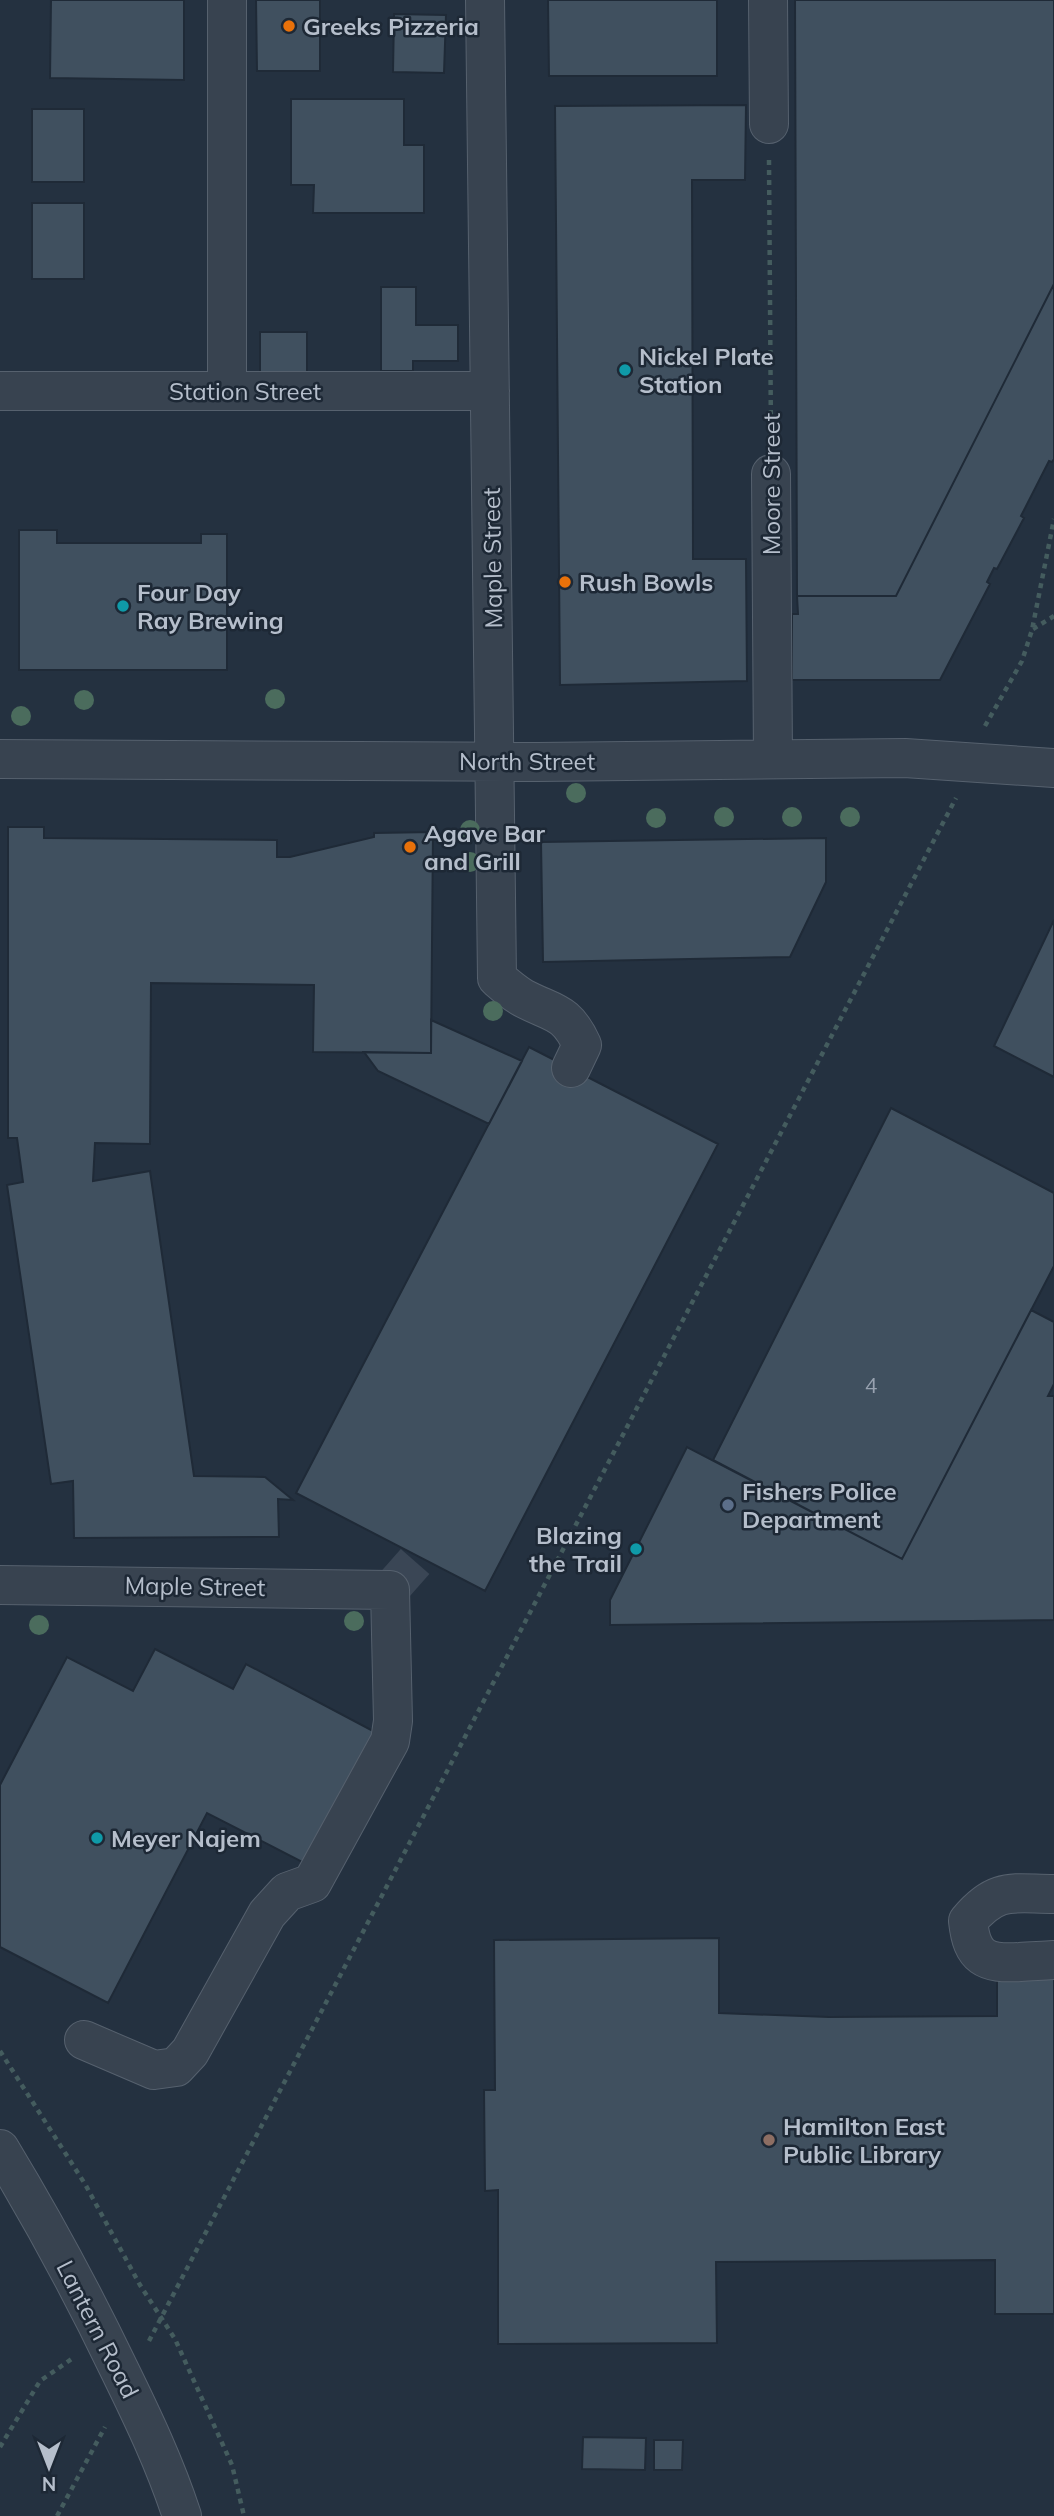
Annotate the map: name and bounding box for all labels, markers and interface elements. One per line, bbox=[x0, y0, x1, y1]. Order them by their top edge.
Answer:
place label: Greeks Pizzeria bbox=[303, 11, 479, 41]
marker: Greeks Pizzeria bbox=[281, 18, 297, 34]
place label: Nickel Plate Station bbox=[639, 341, 774, 399]
marker: Nickel Plate Station bbox=[617, 362, 633, 378]
street label: Station Street bbox=[169, 376, 321, 406]
street label: Moore Street bbox=[756, 413, 786, 555]
street label: Maple Street bbox=[476, 487, 508, 629]
place label: Rush Bowls bbox=[579, 567, 713, 597]
marker: Rush Bowls bbox=[557, 574, 573, 590]
place label: Four Day Ray Brewing bbox=[137, 577, 284, 635]
marker: Four Day Ray Brewing bbox=[115, 598, 131, 614]
street label: North Street bbox=[459, 746, 595, 776]
place label: Agave Bar and Grill bbox=[424, 818, 546, 876]
marker: Agave Bar and Grill bbox=[402, 839, 418, 855]
house number: 4 bbox=[865, 1372, 878, 1398]
place label: Fishers Police Department bbox=[742, 1476, 897, 1534]
marker: Fishers Police Department bbox=[720, 1497, 736, 1513]
place label: Blazing the Trail bbox=[529, 1520, 622, 1578]
marker: Blazing the Trail bbox=[628, 1541, 644, 1557]
street label: Maple Street bbox=[124, 1570, 266, 1602]
place label: Meyer Najem bbox=[111, 1823, 261, 1853]
marker: Meyer Najem bbox=[89, 1830, 105, 1846]
place label: Hamilton East Public Library bbox=[783, 2111, 945, 2169]
marker: Hamilton East Public Library bbox=[761, 2132, 777, 2148]
street label: Lantern Road bbox=[50, 2255, 146, 2403]
north arrow bbox=[14, 2432, 84, 2502]
text: N bbox=[42, 2472, 56, 2496]

